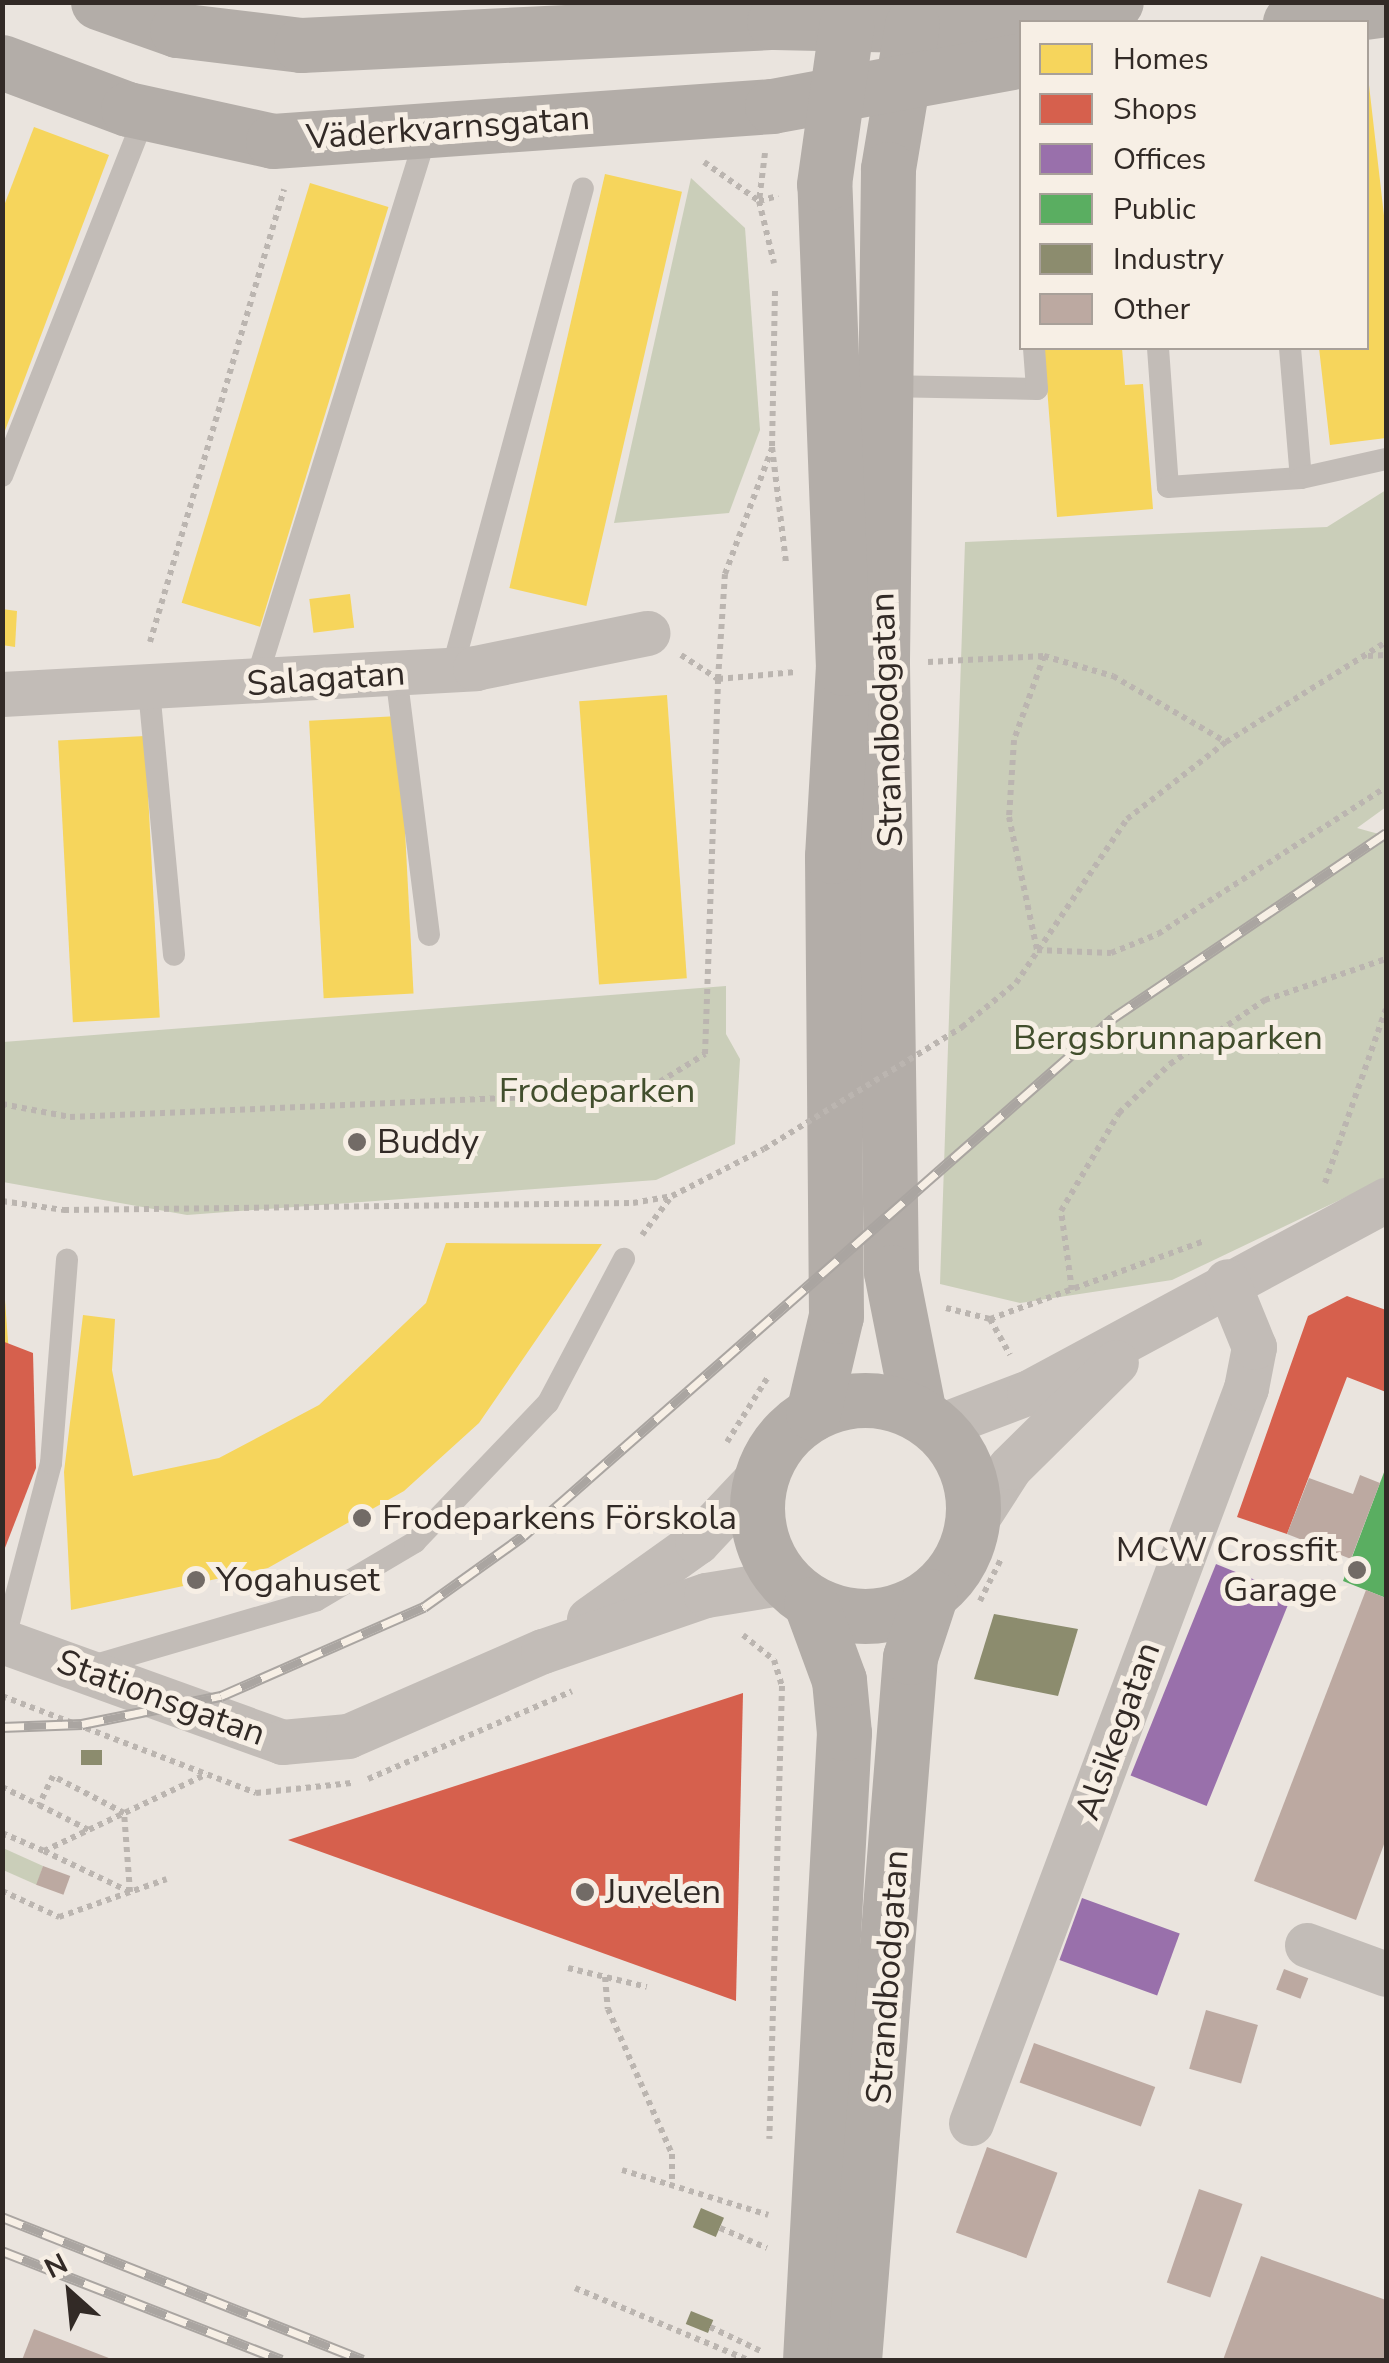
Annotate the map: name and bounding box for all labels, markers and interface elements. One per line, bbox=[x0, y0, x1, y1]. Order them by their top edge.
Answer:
legend bbox=[1019, 20, 1369, 350]
text: Homes bbox=[1113, 39, 1209, 80]
text: Shops bbox=[1113, 89, 1197, 130]
street label: Väderkvarnsgatan bbox=[305, 97, 591, 159]
text: Offices bbox=[1113, 139, 1206, 180]
text: Public bbox=[1113, 189, 1196, 230]
text: Industry bbox=[1113, 239, 1224, 280]
text: Other bbox=[1113, 289, 1190, 330]
street label: Strandbodgatan bbox=[862, 592, 912, 848]
street label: Salagatan bbox=[245, 653, 407, 705]
park label: Bergsbrunnaparken bbox=[1013, 1017, 1323, 1059]
park label: Frodeparken bbox=[499, 1070, 695, 1112]
place label: Buddy bbox=[377, 1121, 479, 1163]
marker: Buddy bbox=[346, 1131, 368, 1153]
place label: Frodeparkens Förskola bbox=[382, 1497, 737, 1539]
marker: Frodeparkens Förskola bbox=[351, 1507, 373, 1529]
place label: MCW Crossfit Garage bbox=[1116, 1529, 1337, 1611]
place label: Yogahuset bbox=[216, 1559, 380, 1601]
marker: MCW Crossfit Garage bbox=[1346, 1559, 1368, 1581]
marker: Yogahuset bbox=[185, 1569, 207, 1591]
street label: Alsikegatan bbox=[1066, 1636, 1170, 1826]
street label: Stationsgatan bbox=[51, 1641, 271, 1755]
street label: Strandbodgatan bbox=[858, 1848, 918, 2106]
place label: Juvelen bbox=[605, 1871, 721, 1913]
marker: Juvelen bbox=[574, 1881, 596, 1903]
north arrow bbox=[20, 2243, 120, 2343]
text: N bbox=[38, 2245, 74, 2288]

